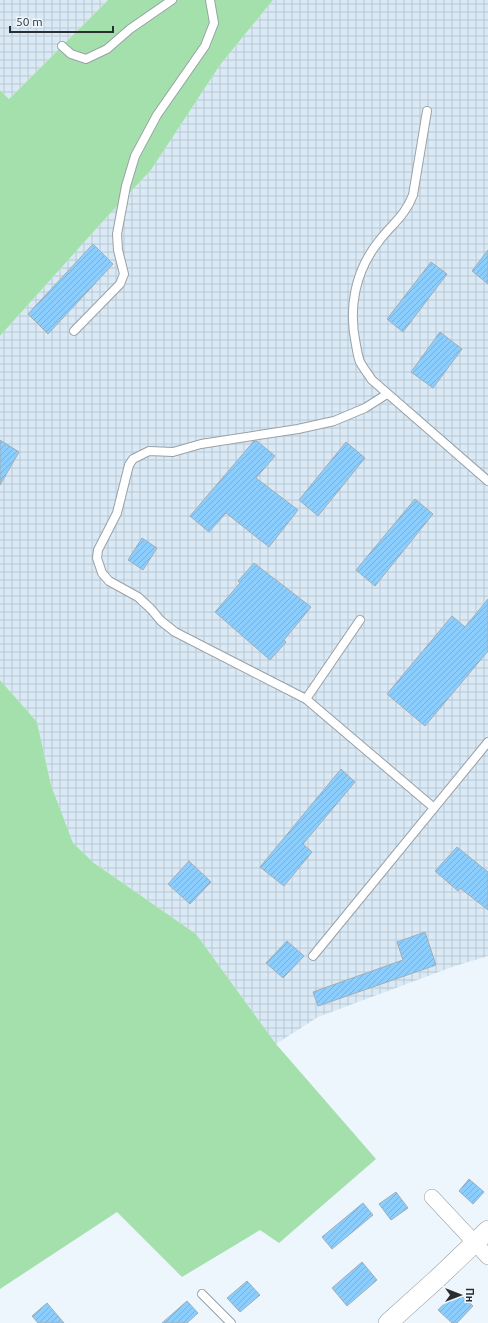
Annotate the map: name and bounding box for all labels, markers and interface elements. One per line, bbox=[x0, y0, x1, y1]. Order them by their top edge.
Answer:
scale bar bbox=[10, 8, 113, 34]
text: 50 m bbox=[16, 15, 43, 28]
north arrow bbox=[440, 1275, 480, 1315]
text: Пн bbox=[464, 1288, 476, 1302]

